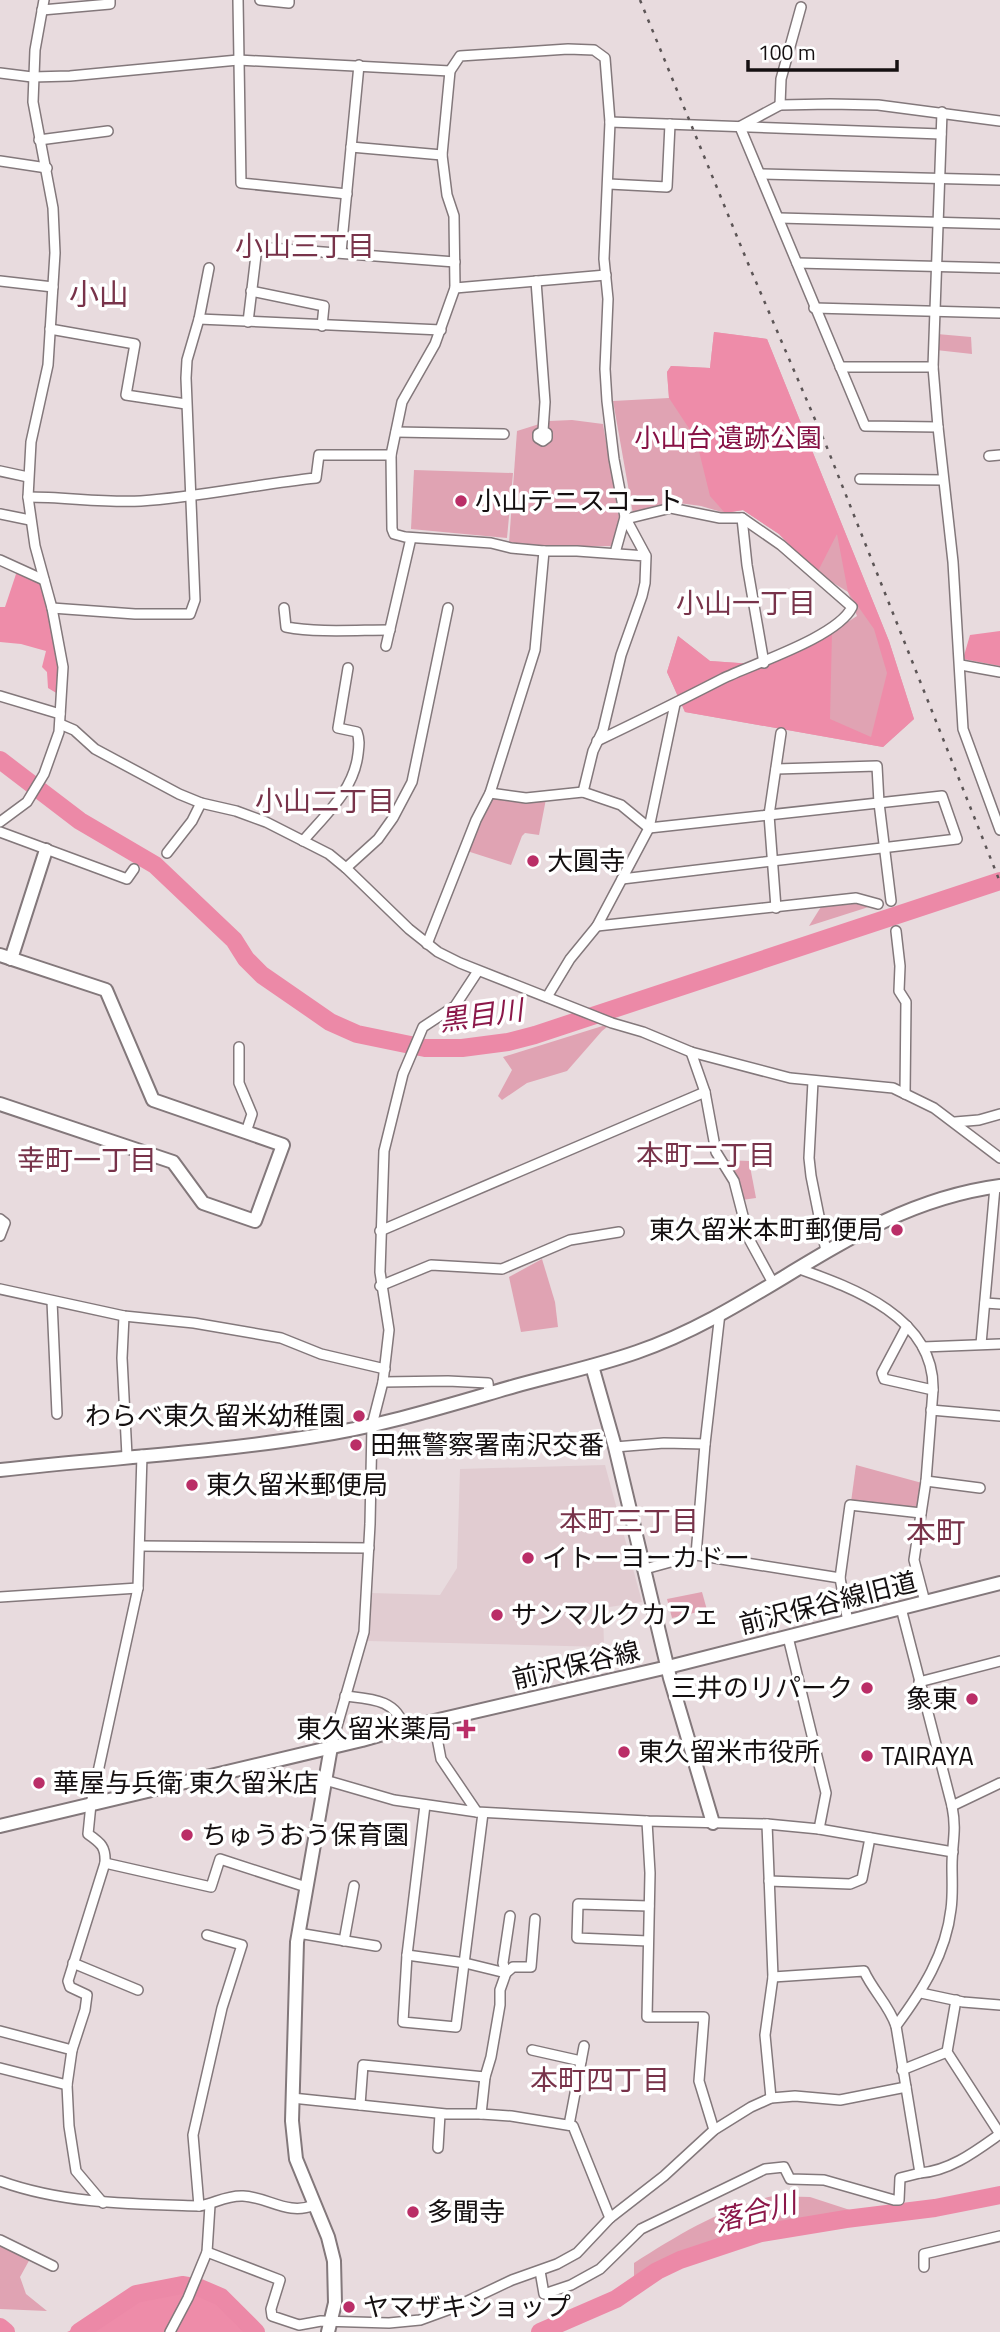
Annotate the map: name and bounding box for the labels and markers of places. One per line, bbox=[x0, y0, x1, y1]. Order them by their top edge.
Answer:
place label: 小山テニスコート bbox=[475, 481, 683, 520]
marker: 小山テニスコート bbox=[453, 493, 469, 509]
place label: 大圓寺 bbox=[547, 841, 625, 880]
marker: 大圓寺 bbox=[525, 853, 541, 869]
place label: 東久留米本町郵便局 bbox=[649, 1210, 883, 1249]
marker: 東久留米本町郵便局 bbox=[889, 1222, 905, 1238]
place label: わらべ東久留米幼稚園 bbox=[85, 1396, 345, 1435]
marker: わらべ東久留米幼稚園 bbox=[351, 1408, 367, 1424]
place label: 田無警察署南沢交番 bbox=[370, 1425, 604, 1464]
marker: 田無警察署南沢交番 bbox=[348, 1437, 364, 1453]
place label: 東久留米郵便局 bbox=[206, 1465, 388, 1504]
marker: 東久留米郵便局 bbox=[184, 1477, 200, 1493]
place label: イトーヨーカドー bbox=[542, 1538, 750, 1577]
marker: イトーヨーカドー bbox=[520, 1550, 536, 1566]
place label: サンマルクカフェ bbox=[511, 1595, 719, 1634]
marker: サンマルクカフェ bbox=[489, 1607, 505, 1623]
place label: 三井のリパーク bbox=[671, 1668, 853, 1707]
place label: 象東 bbox=[906, 1679, 958, 1718]
marker: 三井のリパーク bbox=[859, 1680, 875, 1696]
marker: 象東 bbox=[964, 1691, 980, 1707]
place label: 東久留米薬局 bbox=[296, 1709, 452, 1748]
marker: 東久留米薬局 bbox=[458, 1721, 474, 1737]
place label: 東久留米市役所 bbox=[638, 1732, 820, 1771]
place label: TAIRAYA bbox=[881, 1736, 974, 1775]
marker: 東久留米市役所 bbox=[616, 1744, 632, 1760]
marker: TAIRAYA bbox=[859, 1748, 875, 1764]
place label: 華屋与兵衛 東久留米店 bbox=[53, 1763, 319, 1802]
marker: 華屋与兵衛 東久留米店 bbox=[31, 1775, 47, 1791]
place label: ちゅうおう保育園 bbox=[201, 1815, 409, 1854]
marker: ちゅうおう保育園 bbox=[179, 1827, 195, 1843]
place label: 多聞寺 bbox=[427, 2192, 505, 2231]
marker: 多聞寺 bbox=[405, 2204, 421, 2220]
place label: ヤマザキショップ bbox=[363, 2287, 571, 2326]
marker: ヤマザキショップ bbox=[341, 2299, 357, 2315]

